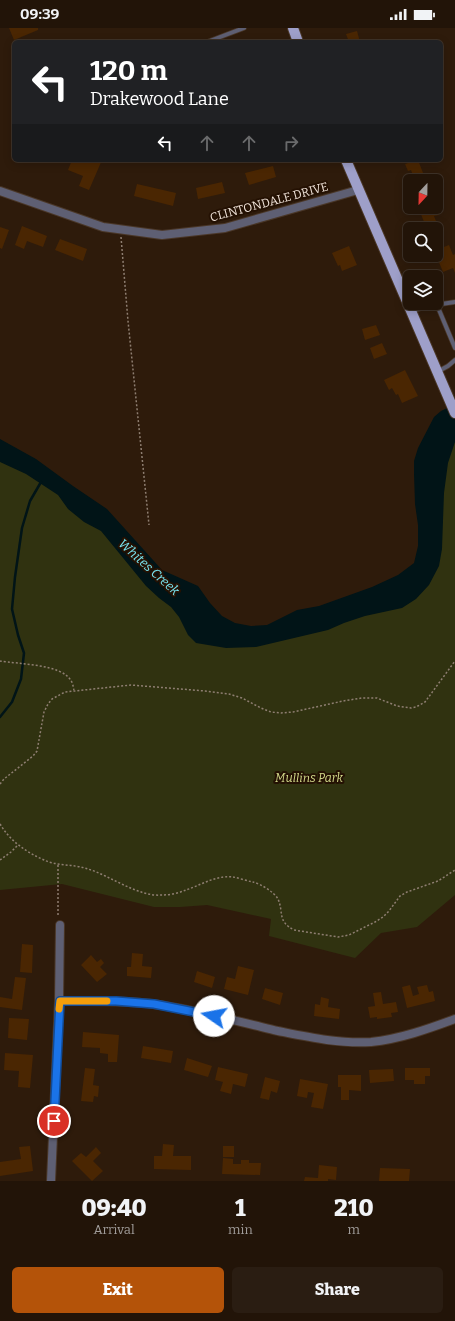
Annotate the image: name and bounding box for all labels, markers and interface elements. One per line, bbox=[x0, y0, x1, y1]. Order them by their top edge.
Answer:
text: 09:39 bbox=[20, 5, 59, 23]
text: 120 m bbox=[90, 54, 167, 87]
icon: left bbox=[24, 56, 76, 108]
text: Drakewood Lane bbox=[90, 88, 229, 110]
icon: left bbox=[154, 132, 176, 154]
icon: ahead bbox=[196, 132, 218, 154]
icon: ahead bbox=[238, 132, 260, 154]
icon: right bbox=[280, 132, 302, 154]
north arrow bbox=[403, 174, 443, 214]
map controls bbox=[403, 174, 443, 310]
street label: CLINTONDALE DRIVE bbox=[208, 179, 330, 225]
button: search bbox=[403, 222, 443, 262]
button: layers bbox=[403, 270, 443, 310]
water label: Whites Creek bbox=[115, 536, 183, 599]
park label: Mullins Park bbox=[275, 771, 343, 785]
position arrow bbox=[193, 995, 235, 1037]
pin bbox=[37, 1104, 71, 1138]
icon: arrive bbox=[43, 1110, 65, 1132]
text: 09:40 bbox=[81, 1194, 147, 1222]
text: 1 bbox=[235, 1194, 246, 1222]
text: 210 bbox=[334, 1194, 374, 1222]
text: Arrival bbox=[93, 1222, 135, 1237]
text: min bbox=[228, 1222, 253, 1237]
text: m bbox=[348, 1222, 360, 1237]
button: Exit bbox=[12, 1267, 224, 1313]
button: Share bbox=[232, 1267, 443, 1313]

